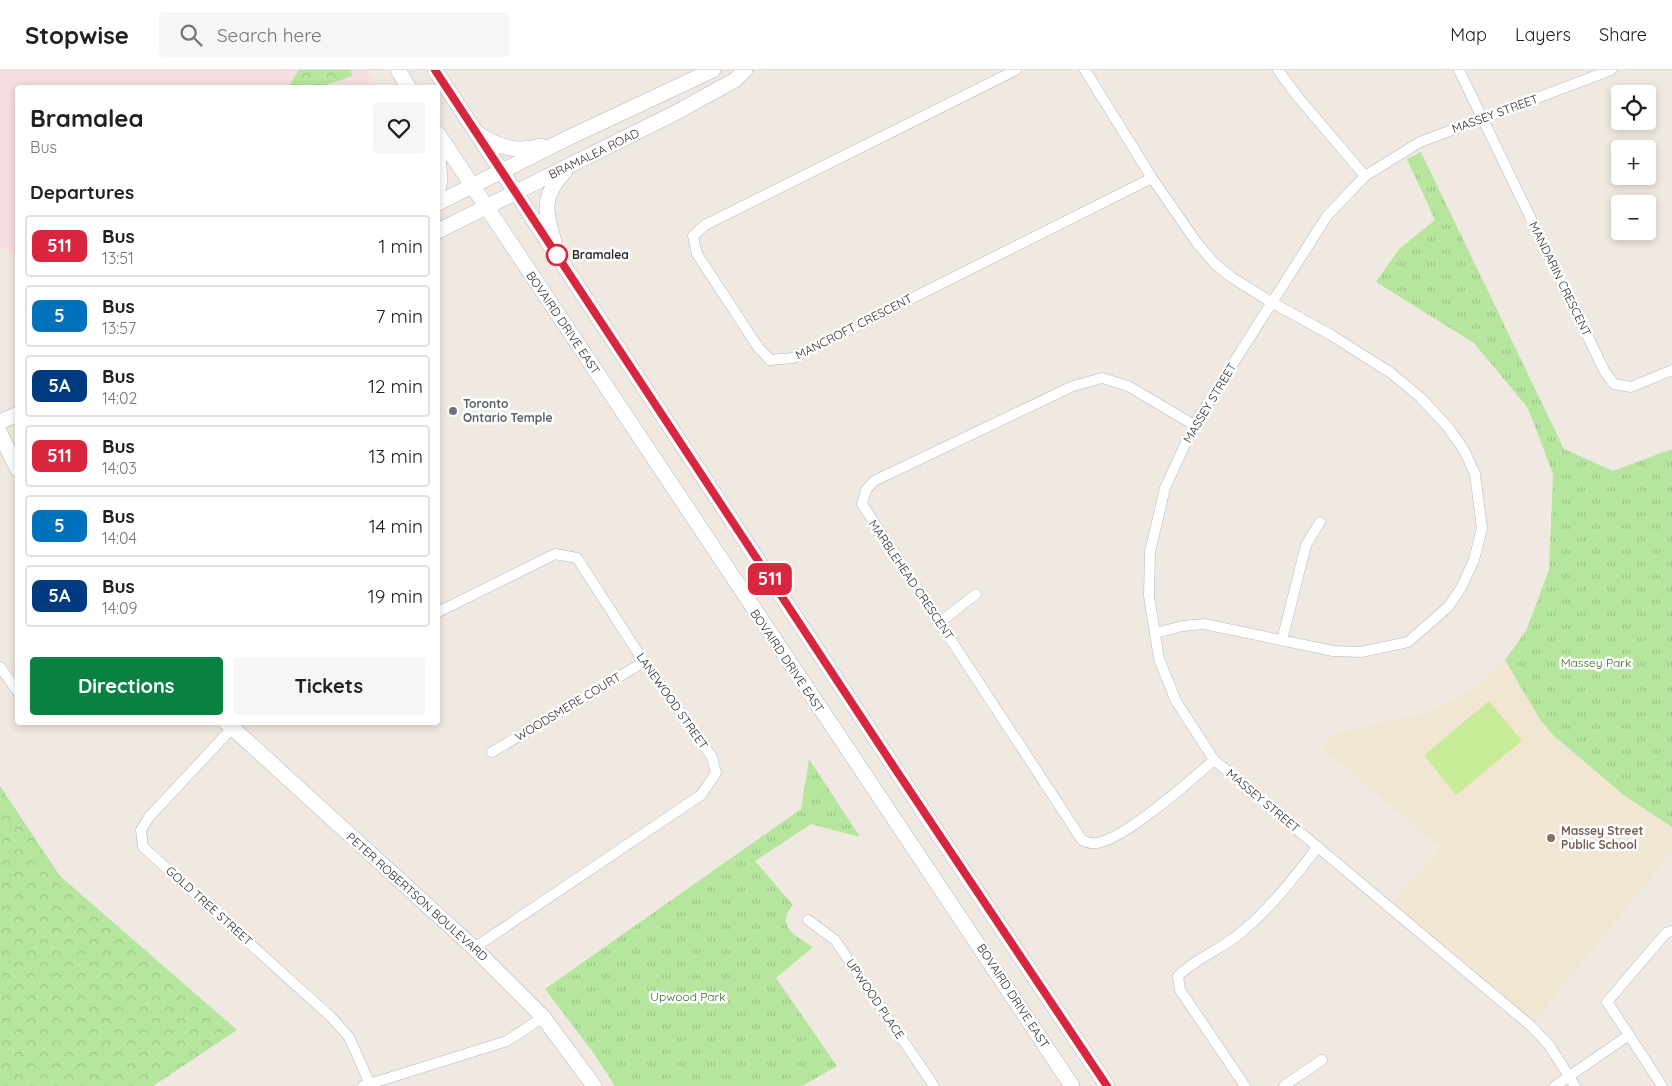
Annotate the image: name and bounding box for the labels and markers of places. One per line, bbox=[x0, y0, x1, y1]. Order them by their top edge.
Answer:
marker: Bramalea bbox=[546, 244, 568, 266]
place label: Bramalea bbox=[572, 247, 629, 262]
place label: Toronto Ontario Temple bbox=[463, 396, 553, 425]
marker: Toronto Ontario Temple bbox=[447, 405, 459, 417]
place label: Massey Street Public School bbox=[1561, 823, 1644, 852]
marker: Massey Street Public School bbox=[1545, 832, 1557, 844]

